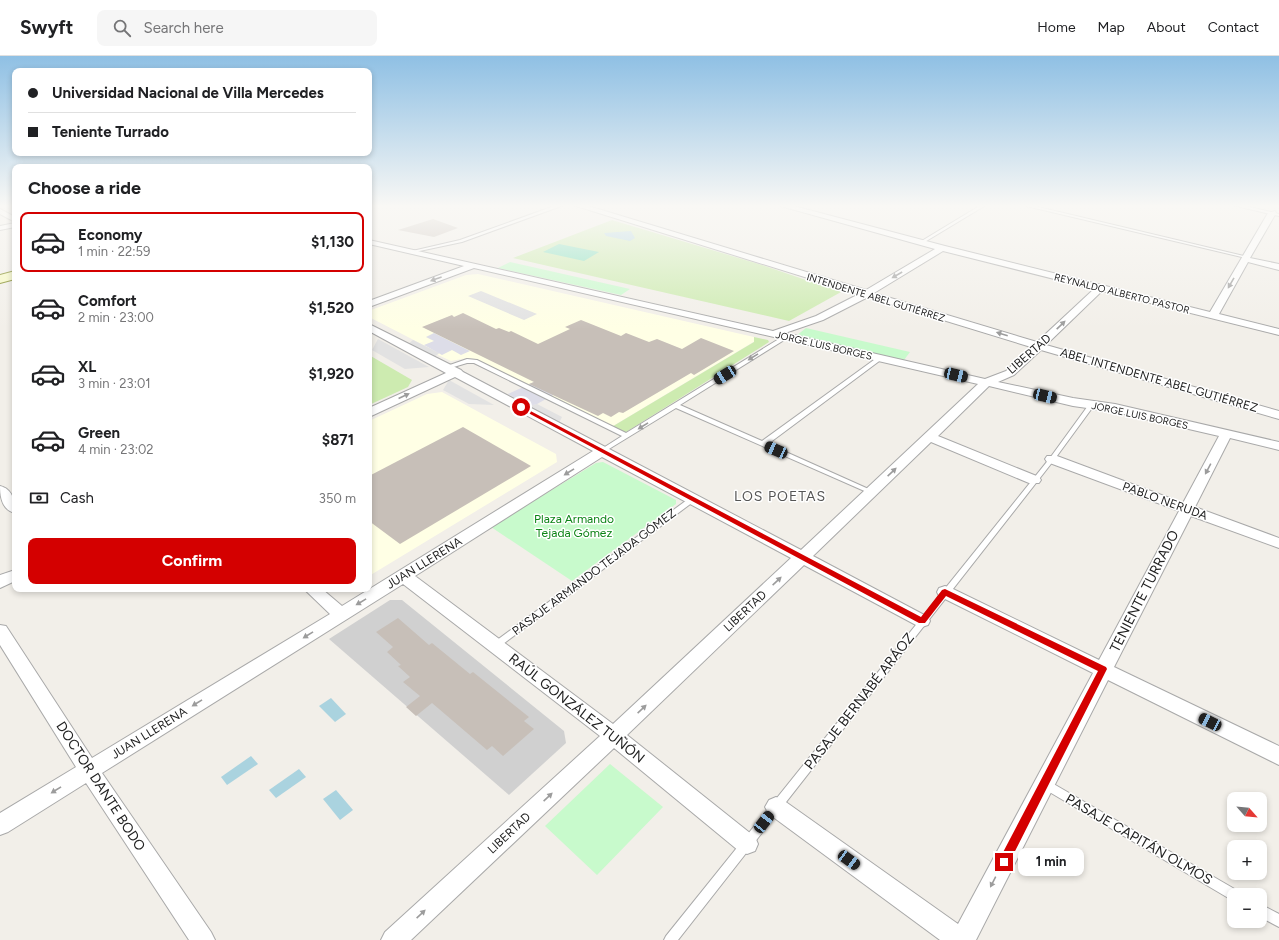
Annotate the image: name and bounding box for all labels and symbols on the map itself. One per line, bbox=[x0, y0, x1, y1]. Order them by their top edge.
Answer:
street label: INTENDENTE ABEL GUTIÉRREZ bbox=[805, 270, 947, 325]
street label: REYNALDO ALBERTO PASTOR bbox=[1053, 270, 1191, 317]
one-way arrow bbox=[891, 271, 903, 278]
one-way arrow bbox=[429, 277, 441, 283]
one-way arrow bbox=[1228, 277, 1235, 289]
one-way arrow bbox=[1056, 320, 1066, 330]
street label: JORGE LUIS BORGES bbox=[774, 328, 873, 363]
one-way arrow bbox=[996, 331, 1008, 337]
street label: LIBERTAD bbox=[1004, 331, 1054, 377]
street label: ABEL INTENDENTE ABEL GUTIÉRREZ bbox=[1059, 345, 1260, 415]
one-way arrow bbox=[748, 353, 758, 361]
car bbox=[712, 364, 738, 386]
car bbox=[943, 366, 969, 384]
car bbox=[1032, 387, 1058, 405]
one-way arrow bbox=[399, 393, 410, 399]
route start bbox=[512, 398, 530, 416]
street label: JORGE LUIS BORGES bbox=[1090, 399, 1189, 432]
one-way arrow bbox=[637, 422, 649, 429]
car bbox=[763, 440, 789, 460]
one-way arrow bbox=[1204, 463, 1211, 474]
one-way arrow bbox=[887, 467, 897, 477]
one-way arrow bbox=[564, 468, 574, 476]
street label: PABLO NERUDA bbox=[1121, 479, 1209, 523]
district label: LOS POETAS bbox=[734, 488, 826, 505]
street label: PASAJE ARMANDO TEJADA GÓMEZ bbox=[509, 506, 679, 638]
park label: Plaza Armando Tejada Gómez bbox=[534, 512, 614, 540]
street label: TENIENTE TURRADO bbox=[1106, 527, 1183, 655]
street label: JUAN LLERENA bbox=[384, 534, 464, 592]
one-way arrow bbox=[772, 576, 782, 586]
street label: LIBERTAD bbox=[721, 588, 769, 634]
one-way arrow bbox=[355, 599, 367, 606]
street label: PASAJE BERNABÉ ARÁOZ bbox=[801, 630, 918, 773]
one-way arrow bbox=[302, 631, 314, 638]
street label: RAÚL GONZÁLEZ TUÑÓN bbox=[505, 650, 648, 767]
one-way arrow bbox=[192, 699, 202, 707]
street label: JUAN LLERENA bbox=[109, 704, 189, 762]
one-way arrow bbox=[637, 704, 647, 713]
car bbox=[1197, 711, 1223, 733]
street label: DOCTOR DANTE BODO bbox=[52, 718, 149, 854]
one-way arrow bbox=[51, 786, 61, 794]
street label: PASAJE CAPITÁN OLMOS bbox=[1062, 790, 1215, 889]
one-way arrow bbox=[543, 792, 553, 802]
north arrow bbox=[1227, 792, 1267, 832]
car bbox=[752, 809, 776, 835]
street label: LIBERTAD bbox=[485, 810, 533, 856]
car bbox=[836, 848, 862, 872]
callout: 1 min bbox=[1018, 848, 1084, 876]
route end bbox=[995, 853, 1013, 871]
one-way arrow bbox=[990, 877, 997, 888]
one-way arrow bbox=[416, 909, 426, 918]

